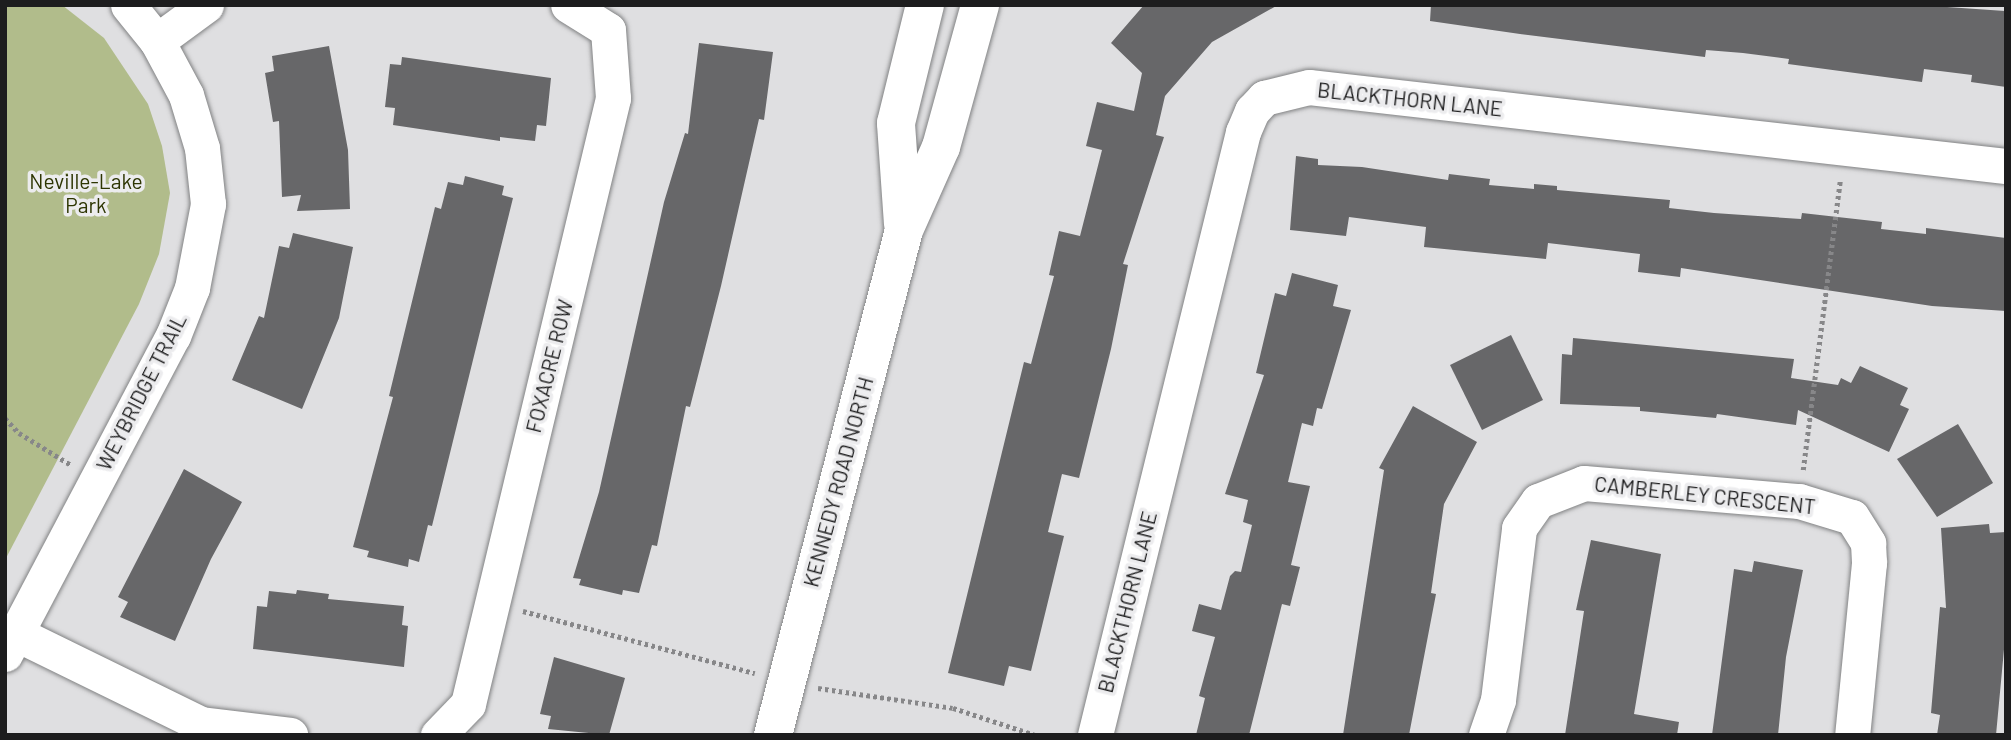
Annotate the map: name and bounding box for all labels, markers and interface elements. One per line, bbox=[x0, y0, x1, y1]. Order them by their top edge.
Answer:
street label: BLACKTHORN LANE bbox=[1316, 77, 1504, 121]
park label: Neville-Lake Park bbox=[29, 168, 143, 218]
street label: FOXACRE ROW bbox=[520, 297, 578, 435]
street label: WEYBRIDGE TRAIL bbox=[91, 310, 191, 474]
street label: KENNEDY ROAD NORTH bbox=[798, 374, 878, 590]
street label: CAMBERLEY CRESCENT bbox=[1593, 471, 1817, 519]
street label: BLACKTHORN LANE bbox=[1092, 509, 1162, 695]

